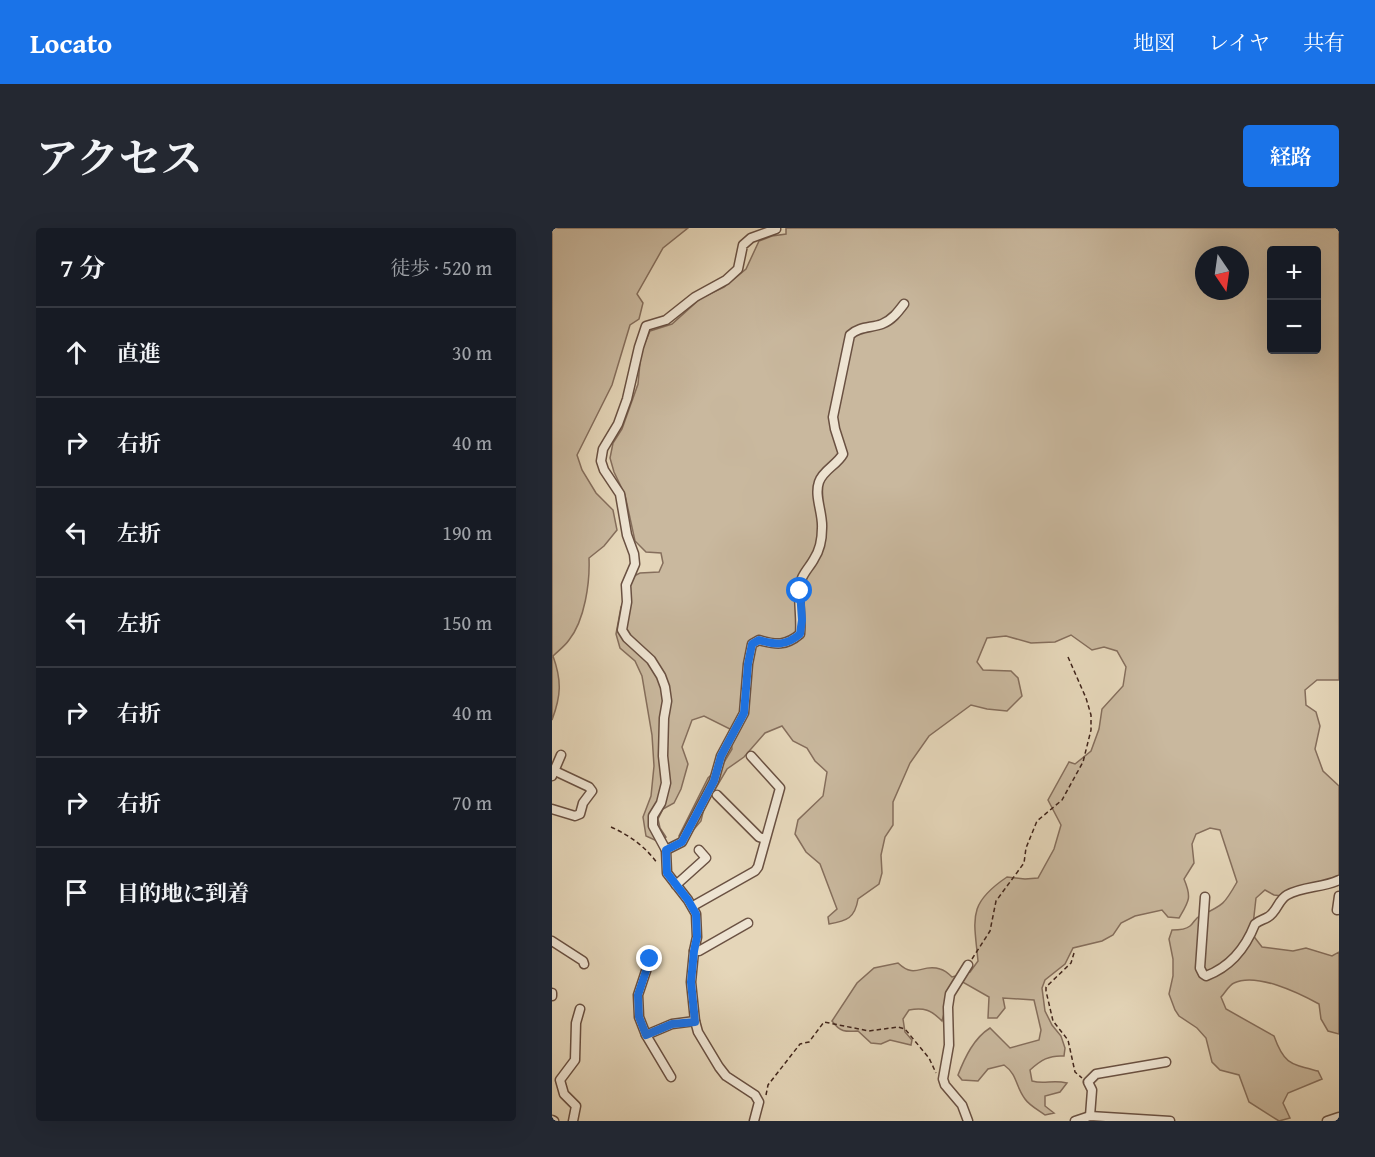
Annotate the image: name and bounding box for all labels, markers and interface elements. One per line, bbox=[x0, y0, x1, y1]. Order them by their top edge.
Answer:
text: Locato bbox=[30, 22, 112, 63]
text: 地図 bbox=[1133, 27, 1175, 58]
text: レイヤ bbox=[1208, 27, 1270, 58]
text: 共有 bbox=[1303, 27, 1345, 58]
button: 経路 bbox=[1243, 125, 1339, 187]
text: アクセス bbox=[36, 127, 203, 188]
north arrow bbox=[1195, 246, 1249, 300]
map controls bbox=[1267, 246, 1321, 354]
button: + bbox=[1267, 246, 1321, 300]
text: 7 分 bbox=[60, 248, 105, 287]
text: 徒歩 · 520 m bbox=[390, 253, 492, 282]
button: − bbox=[1267, 300, 1321, 354]
icon: ahead bbox=[60, 336, 93, 369]
text: 直進 bbox=[117, 337, 161, 369]
text: 30 m bbox=[452, 338, 492, 367]
icon: right bbox=[60, 426, 93, 459]
text: 右折 bbox=[117, 427, 161, 459]
text: 40 m bbox=[452, 428, 492, 457]
icon: left bbox=[60, 516, 93, 549]
text: 左折 bbox=[117, 517, 161, 549]
text: 190 m bbox=[442, 518, 492, 547]
route start bbox=[786, 577, 812, 603]
icon: left bbox=[60, 606, 93, 639]
text: 左折 bbox=[117, 607, 161, 639]
text: 150 m bbox=[442, 608, 492, 637]
icon: right bbox=[60, 696, 93, 729]
text: 右折 bbox=[117, 697, 161, 729]
text: 40 m bbox=[452, 698, 492, 727]
icon: right bbox=[60, 786, 93, 819]
text: 右折 bbox=[117, 787, 161, 819]
text: 70 m bbox=[452, 788, 492, 817]
icon: arrive bbox=[60, 876, 93, 909]
text: 目的地に到着 bbox=[117, 877, 249, 909]
route end bbox=[636, 945, 662, 971]

